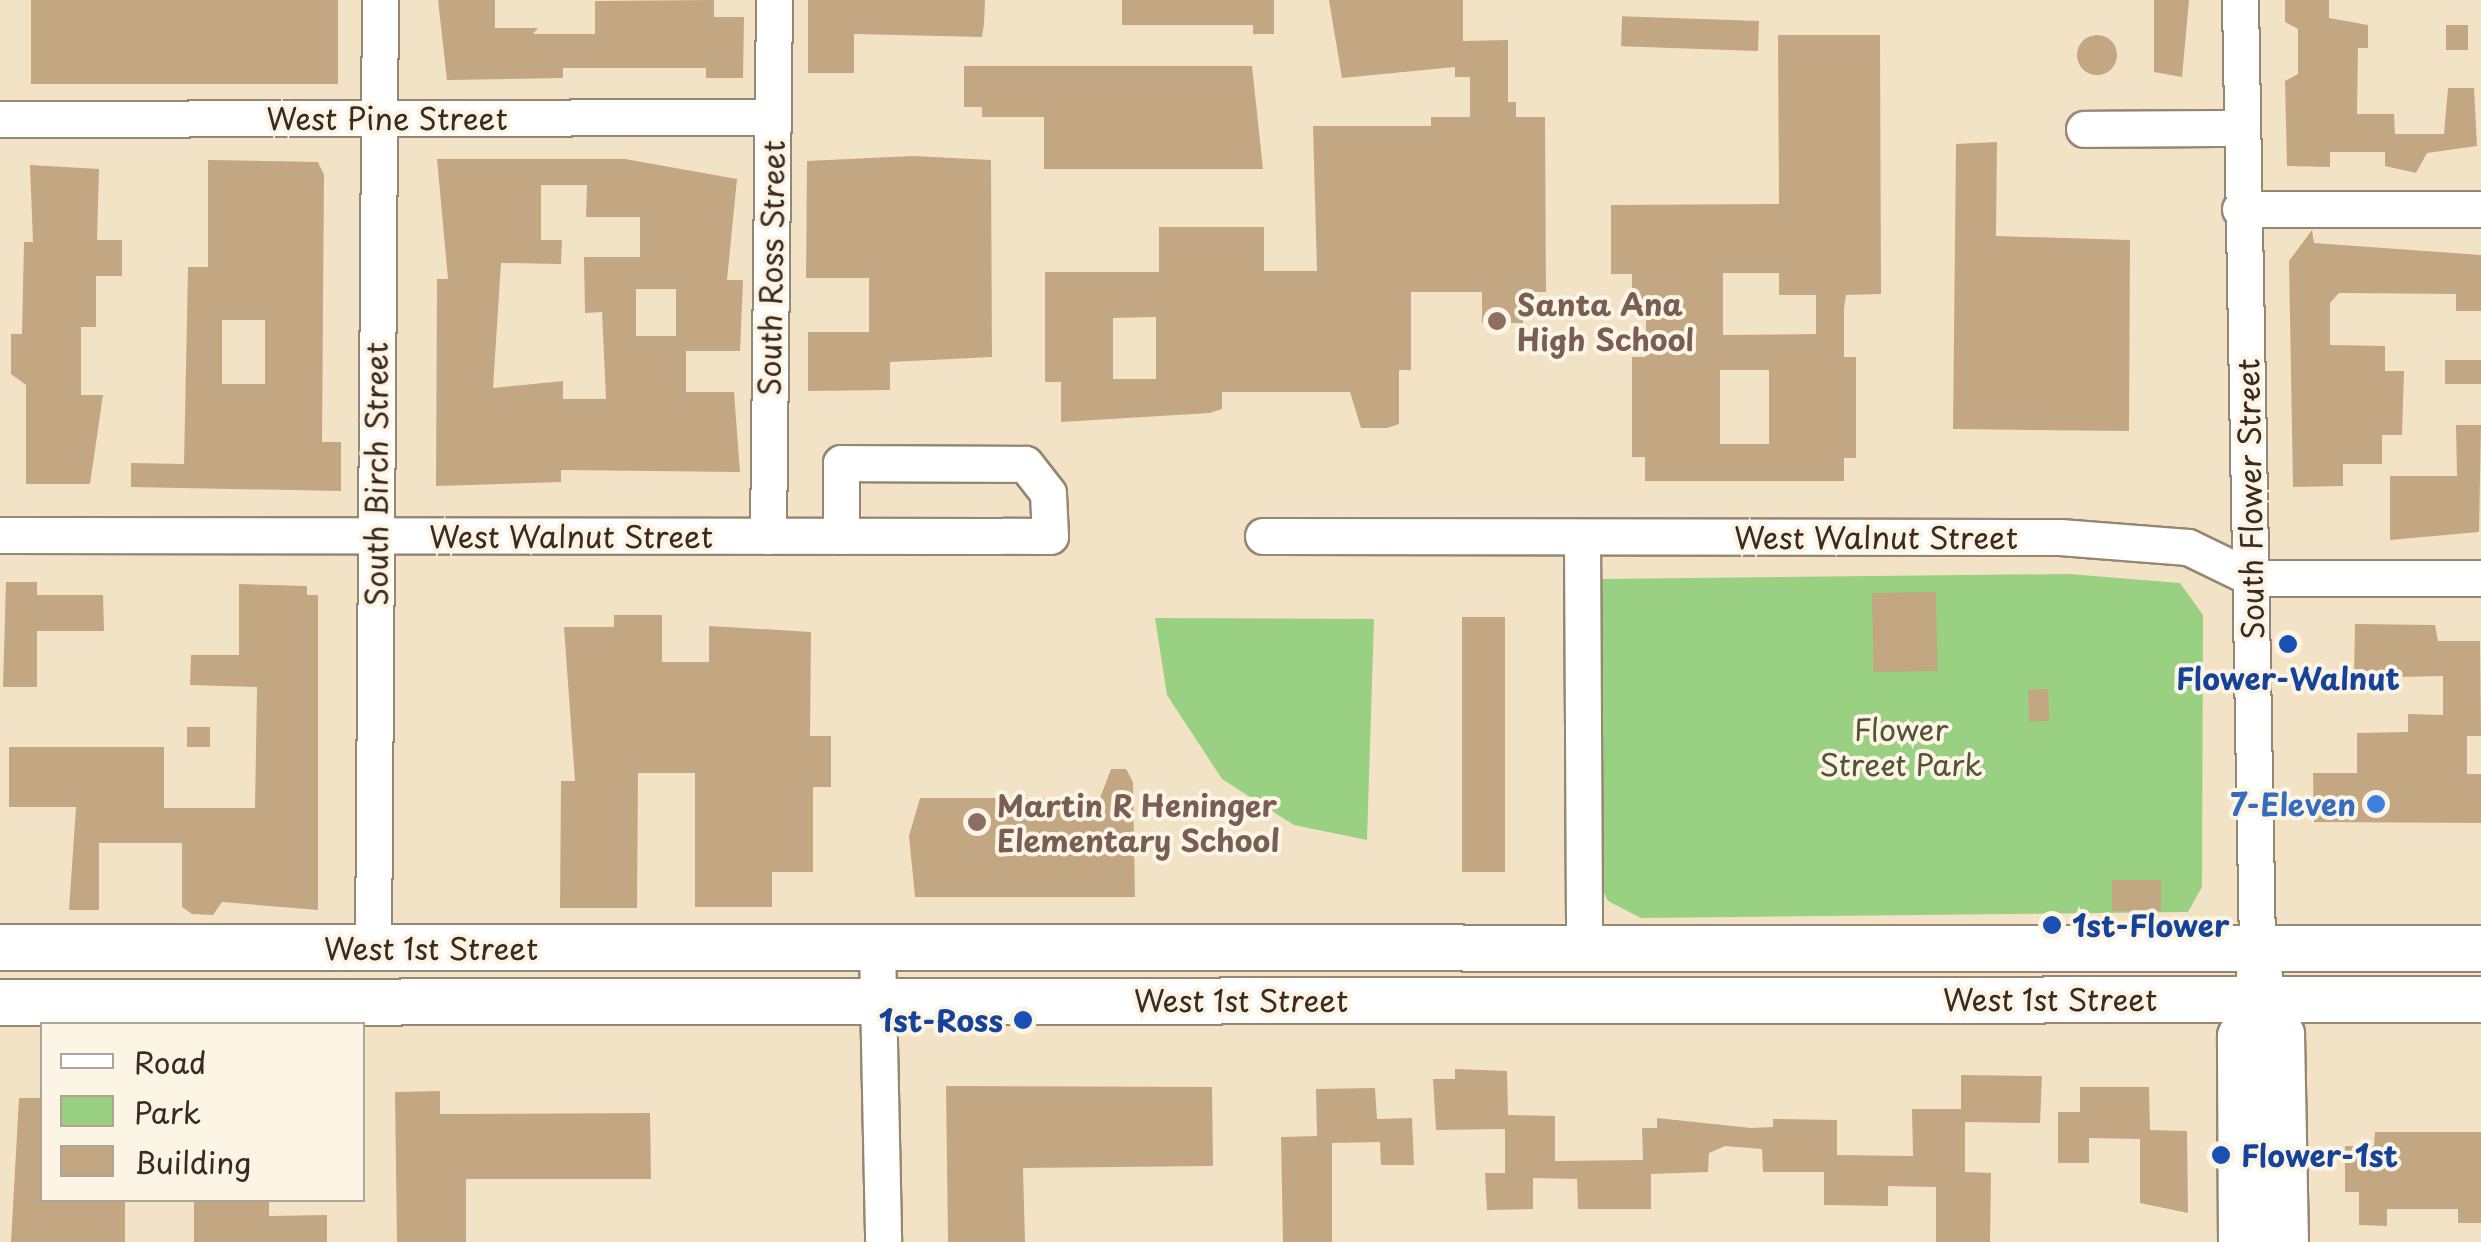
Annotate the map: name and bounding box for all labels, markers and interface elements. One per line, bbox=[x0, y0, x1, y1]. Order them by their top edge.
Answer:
street label: West Pine Street bbox=[267, 100, 507, 136]
street label: South Ross Street bbox=[751, 140, 791, 396]
place label: Santa Ana High School bbox=[1517, 286, 1695, 356]
marker: Santa Ana High School bbox=[1486, 310, 1508, 332]
street label: South Birch Street bbox=[358, 340, 394, 608]
street label: South Flower Street bbox=[2230, 356, 2270, 642]
street label: West Walnut Street bbox=[430, 518, 712, 554]
street label: West Walnut Street bbox=[1735, 519, 2017, 555]
marker: Flower-Walnut bbox=[2277, 633, 2299, 655]
place label: Flower-Walnut bbox=[2176, 660, 2400, 696]
park label: Flower Street Park bbox=[1818, 711, 1984, 782]
place label: 7-Eleven bbox=[2230, 786, 2356, 822]
place label: Martin R Heninger Elementary School bbox=[997, 787, 1280, 858]
marker: 7-Eleven bbox=[2365, 793, 2387, 815]
marker: Martin R Heninger Elementary School bbox=[966, 811, 988, 833]
place label: 1st-Flower bbox=[2072, 907, 2229, 943]
marker: 1st-Flower bbox=[2041, 914, 2063, 936]
street label: West 1st Street bbox=[321, 930, 541, 966]
street label: West 1st Street bbox=[1940, 981, 2160, 1017]
street label: West 1st Street bbox=[1131, 982, 1351, 1018]
place label: 1st-Ross bbox=[879, 1002, 1003, 1038]
marker: 1st-Ross bbox=[1012, 1009, 1034, 1031]
legend bbox=[40, 1022, 365, 1202]
text: Road bbox=[134, 1039, 207, 1084]
text: Park bbox=[134, 1089, 201, 1134]
place label: Flower-1st bbox=[2241, 1137, 2398, 1173]
text: Building bbox=[134, 1139, 251, 1184]
marker: Flower-1st bbox=[2210, 1144, 2232, 1166]

